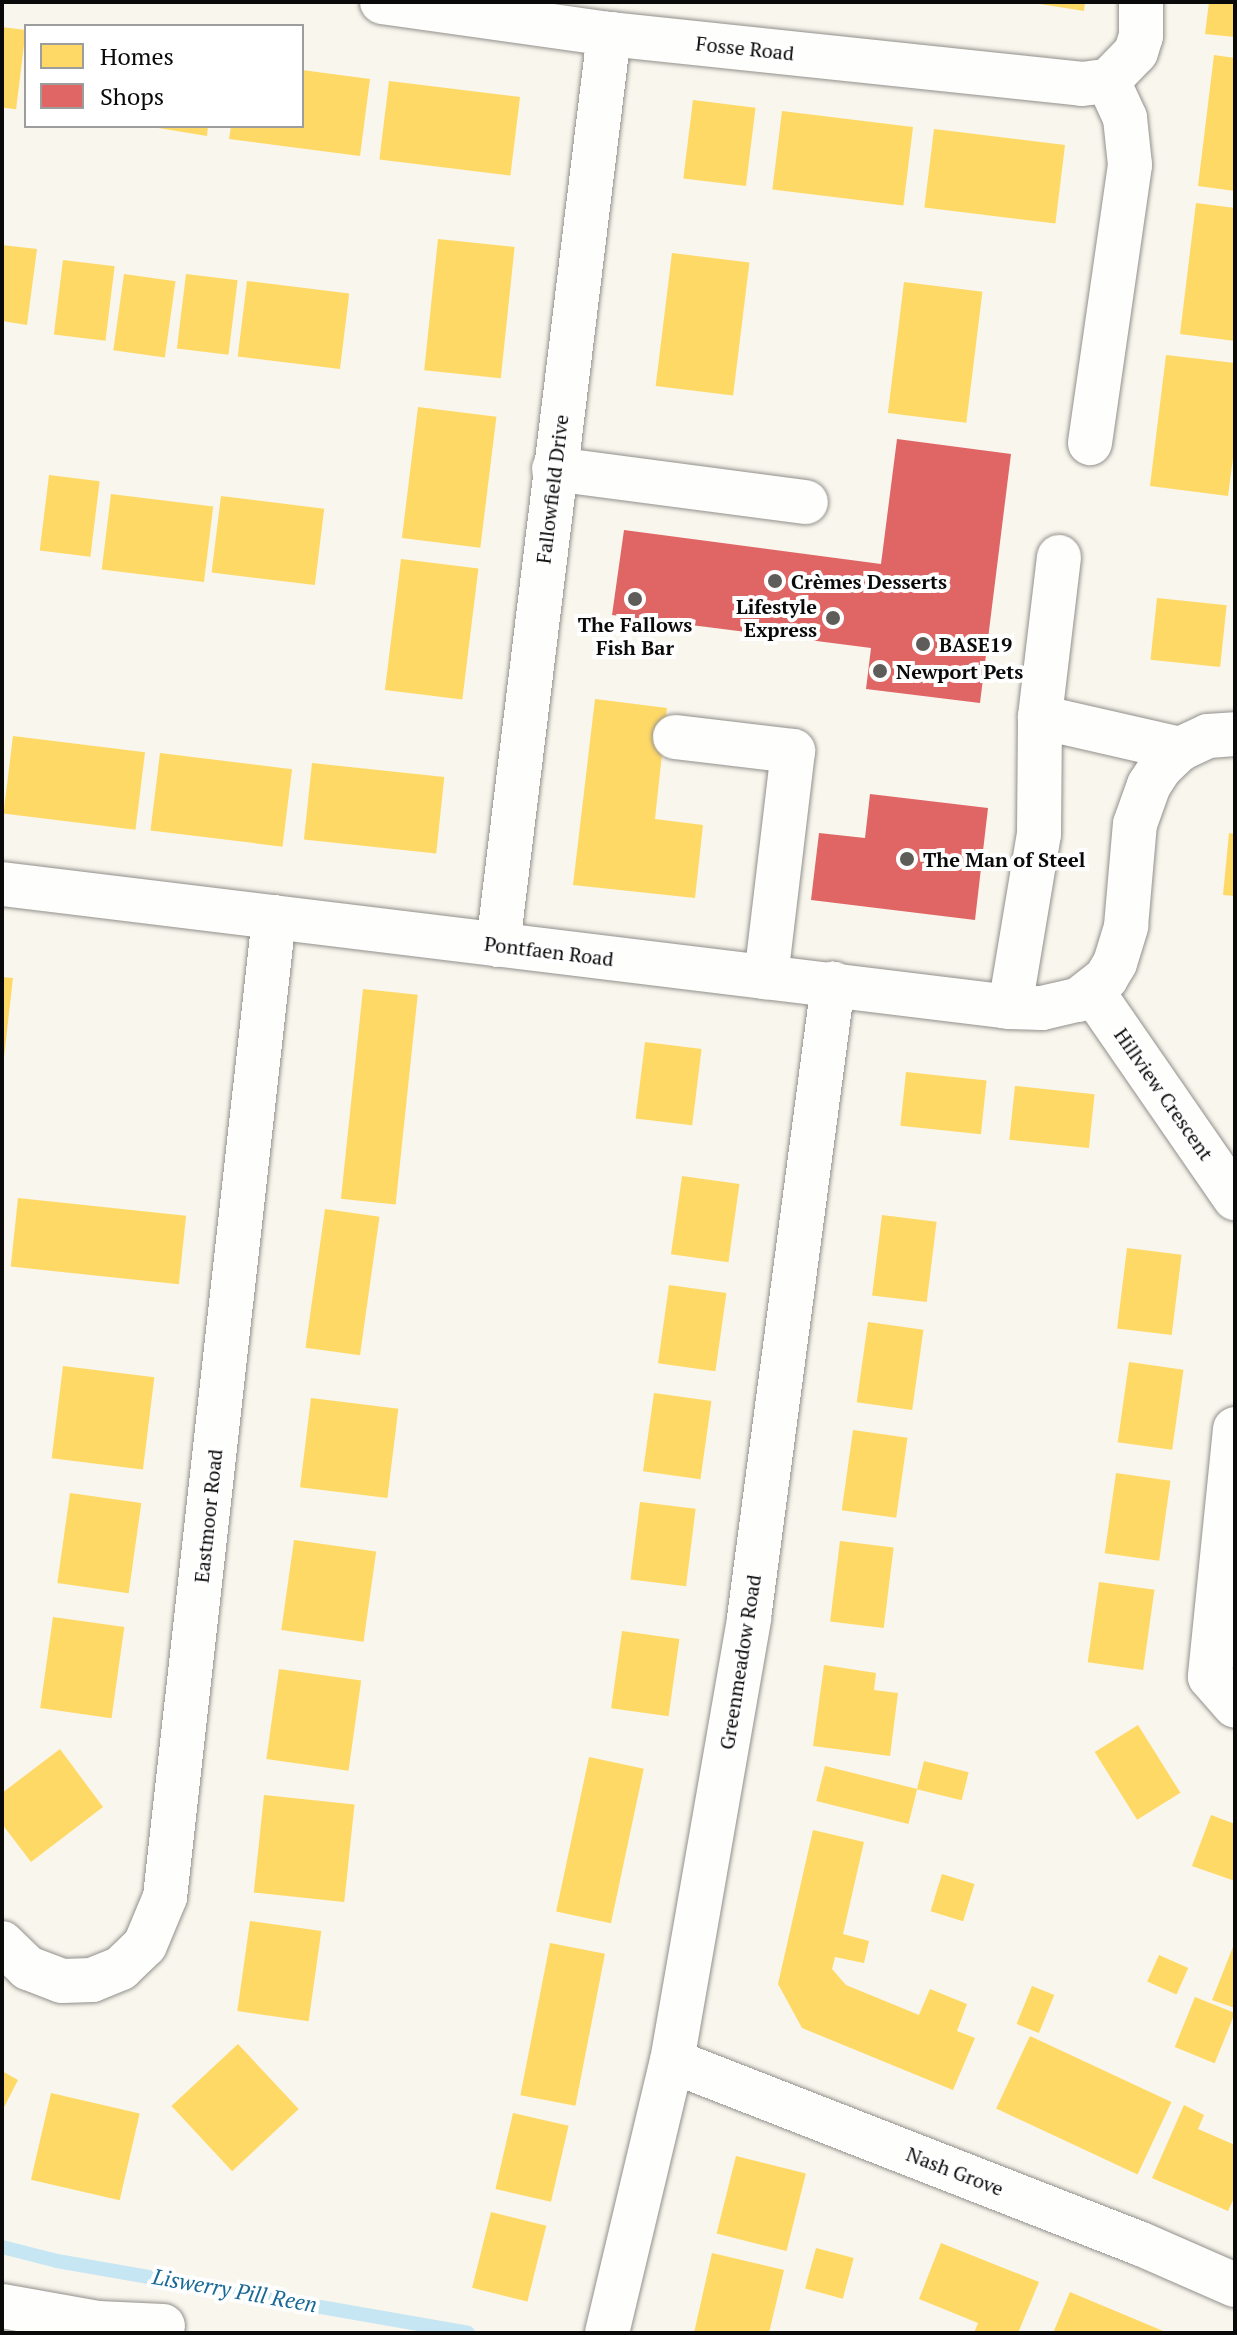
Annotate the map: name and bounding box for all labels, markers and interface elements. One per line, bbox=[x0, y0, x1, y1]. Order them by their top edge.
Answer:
legend bbox=[24, 24, 304, 128]
street label: Fosse Road bbox=[695, 31, 795, 65]
text: Homes bbox=[100, 40, 174, 72]
text: Shops bbox=[100, 80, 164, 112]
street label: Fallowfield Drive bbox=[531, 413, 573, 565]
place label: Crèmes Desserts bbox=[791, 569, 947, 593]
marker: Crèmes Desserts bbox=[766, 572, 784, 590]
marker: The Fallows Fish Bar bbox=[626, 590, 644, 608]
place label: Lifestyle Express bbox=[736, 594, 817, 641]
marker: Lifestyle Express bbox=[824, 609, 842, 627]
place label: The Fallows Fish Bar bbox=[578, 612, 692, 659]
place label: BASE19 bbox=[939, 632, 1012, 656]
marker: BASE19 bbox=[914, 635, 932, 653]
place label: Newport Pets bbox=[896, 659, 1023, 683]
marker: Newport Pets bbox=[871, 662, 889, 680]
place label: The Man of Steel bbox=[923, 847, 1085, 871]
marker: The Man of Steel bbox=[898, 850, 916, 868]
street label: Pontfaen Road bbox=[483, 931, 615, 971]
street label: Hillview Crescent bbox=[1109, 1023, 1219, 1165]
street label: Eastmoor Road bbox=[189, 1448, 227, 1584]
street label: Greenmeadow Road bbox=[714, 1573, 766, 1751]
street label: Nash Grove bbox=[903, 2142, 1007, 2200]
water label: Liswerry Pill Reen bbox=[151, 2263, 319, 2317]

